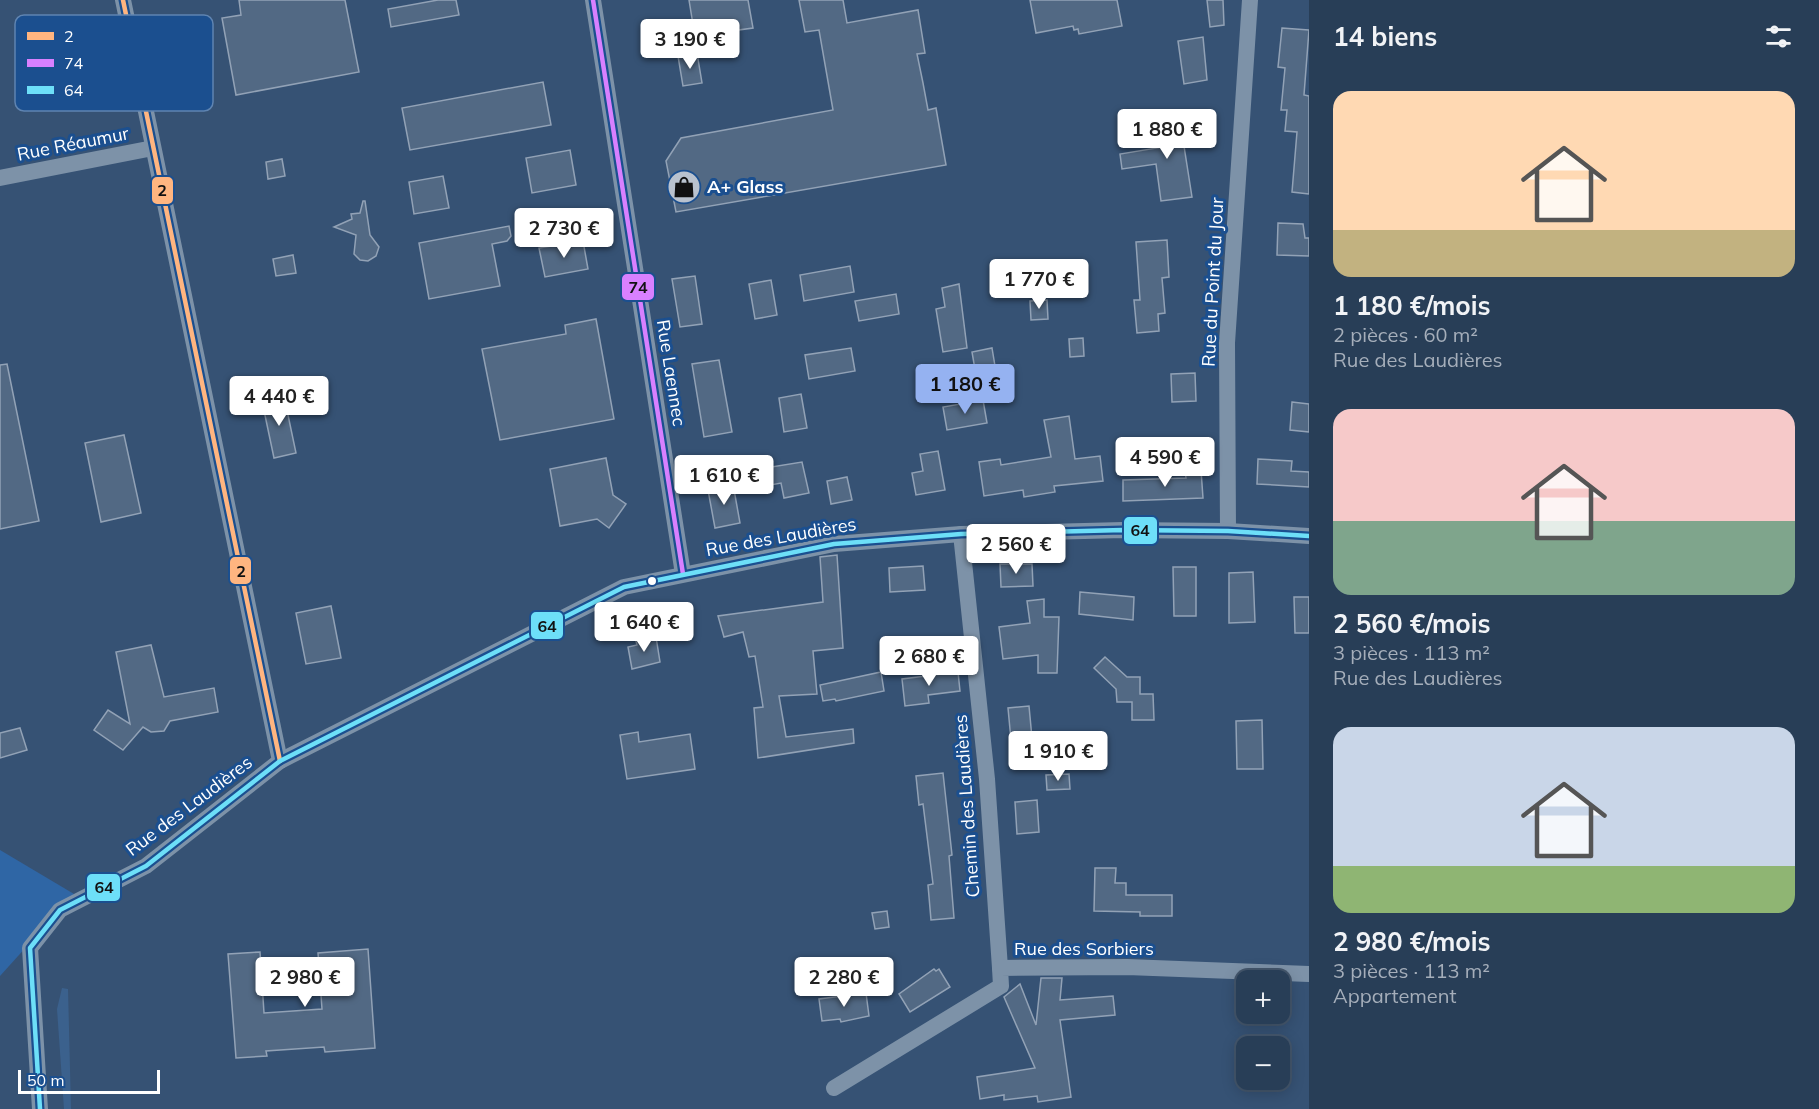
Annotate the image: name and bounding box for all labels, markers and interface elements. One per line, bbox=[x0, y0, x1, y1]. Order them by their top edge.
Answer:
legend bbox=[15, 15, 213, 111]
pin: 3 190 € bbox=[635, 19, 745, 70]
text: 14 biens bbox=[1333, 20, 1437, 53]
icon: filters bbox=[1762, 20, 1795, 53]
text: 2 bbox=[64, 26, 74, 46]
text: 3 190 € bbox=[655, 26, 725, 51]
text: 74 bbox=[64, 53, 84, 73]
text: 64 bbox=[64, 80, 84, 100]
pin: 1 880 € bbox=[1112, 109, 1222, 160]
text: 1 880 € bbox=[1132, 116, 1202, 141]
street label: Rue Réaumur bbox=[15, 121, 131, 166]
icon: home bbox=[1510, 130, 1618, 238]
shop icon: A+ Glass bbox=[666, 169, 702, 205]
place label: A+ Glass bbox=[707, 175, 783, 198]
line badge: 2 bbox=[151, 176, 174, 205]
text: 2 bbox=[157, 180, 167, 200]
street label: Rue du Point du Jour bbox=[1197, 196, 1228, 367]
pin: 2 730 € bbox=[509, 208, 619, 259]
text: 2 730 € bbox=[529, 215, 599, 240]
pin: 1 770 € bbox=[984, 259, 1094, 310]
text: 1 770 € bbox=[1004, 266, 1074, 291]
line badge: 74 bbox=[621, 273, 655, 301]
text: 74 bbox=[628, 277, 648, 297]
text: 1 180 €/mois bbox=[1333, 289, 1490, 322]
street label: Rue Laennec bbox=[652, 318, 691, 428]
text: 2 pièces · 60 m² bbox=[1333, 322, 1478, 347]
text: Rue des Laudières bbox=[1333, 347, 1503, 372]
pin: 1 180 € bbox=[910, 364, 1020, 415]
text: 1 180 € bbox=[930, 371, 1000, 396]
pin: 4 440 € bbox=[224, 376, 334, 427]
text: 4 440 € bbox=[244, 383, 314, 408]
pin: 4 590 € bbox=[1110, 437, 1220, 488]
text: 4 590 € bbox=[1130, 444, 1200, 469]
icon: home bbox=[1510, 448, 1618, 556]
pin: 1 610 € bbox=[669, 455, 779, 506]
text: 1 610 € bbox=[689, 462, 759, 487]
street label: Rue des Laudières bbox=[704, 512, 858, 561]
line badge: 64 bbox=[1123, 516, 1158, 545]
text: 64 bbox=[1130, 520, 1150, 540]
pin: 2 560 € bbox=[961, 524, 1071, 575]
text: 2 560 € bbox=[981, 531, 1051, 556]
line badge: 2 bbox=[229, 556, 252, 585]
text: 2 bbox=[236, 561, 246, 581]
unlabelled marker bbox=[646, 575, 658, 587]
pin: 1 640 € bbox=[589, 602, 699, 653]
text: 2 560 €/mois bbox=[1333, 607, 1490, 640]
text: 1 640 € bbox=[609, 609, 679, 634]
line badge: 64 bbox=[530, 611, 564, 640]
text: 64 bbox=[537, 616, 557, 636]
pin: 2 680 € bbox=[874, 636, 984, 687]
text: 3 pièces · 113 m² bbox=[1333, 640, 1490, 665]
text: 2 680 € bbox=[894, 643, 964, 668]
text: Rue des Laudières bbox=[1333, 665, 1503, 690]
street label: Chemin des Laudières bbox=[949, 714, 984, 898]
pin: 1 910 € bbox=[1003, 731, 1113, 782]
text: 1 910 € bbox=[1023, 738, 1093, 763]
street label: Rue des Laudières bbox=[121, 750, 257, 861]
icon: home bbox=[1510, 766, 1618, 874]
line badge: 64 bbox=[86, 873, 121, 902]
text: 64 bbox=[94, 877, 114, 897]
text: 2 980 €/mois bbox=[1333, 925, 1490, 958]
street label: Rue des Sorbiers bbox=[1014, 937, 1154, 960]
pin: 2 980 € bbox=[250, 957, 360, 1008]
pin: 2 280 € bbox=[789, 957, 899, 1008]
text: 3 pièces · 113 m² bbox=[1333, 958, 1490, 983]
text: 2 980 € bbox=[270, 964, 340, 989]
text: 2 280 € bbox=[809, 964, 879, 989]
map controls bbox=[1236, 970, 1290, 1090]
button: + bbox=[1236, 970, 1290, 1024]
text: Appartement bbox=[1333, 983, 1456, 1008]
button: − bbox=[1236, 1036, 1290, 1090]
scale bar bbox=[18, 1067, 160, 1094]
text: 50 m bbox=[27, 1070, 64, 1090]

